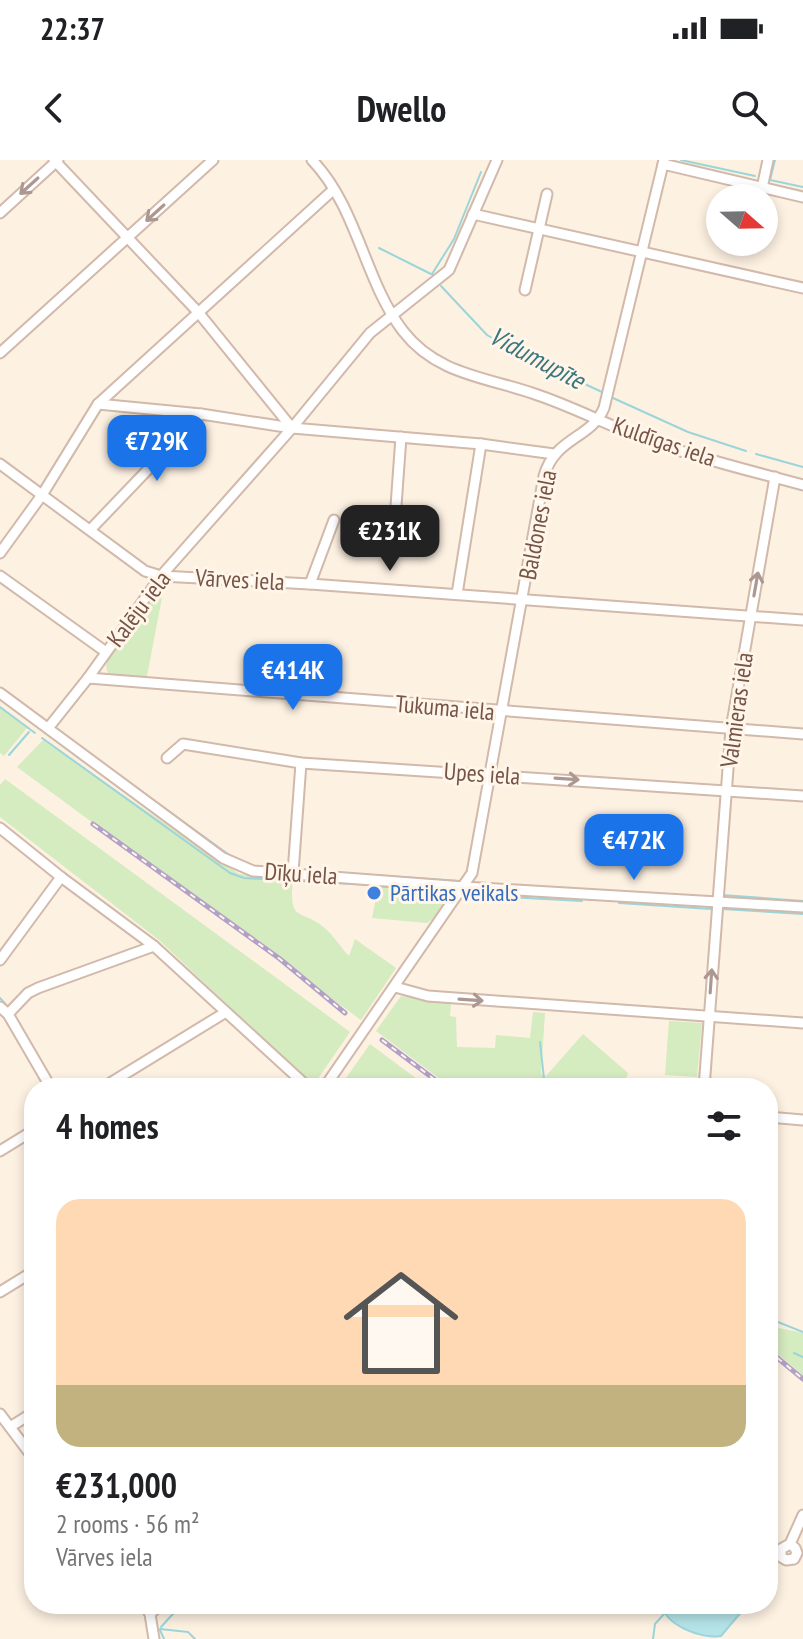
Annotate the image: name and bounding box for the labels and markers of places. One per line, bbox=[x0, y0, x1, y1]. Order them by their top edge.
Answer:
pin: €729K bbox=[101, 415, 213, 483]
pin: €231K bbox=[334, 505, 446, 573]
pin: €414K bbox=[237, 644, 349, 712]
pin: €472K bbox=[578, 814, 690, 882]
place label: Pārtikas veikals bbox=[390, 877, 518, 908]
marker: Pārtikas veikals bbox=[365, 884, 383, 902]

